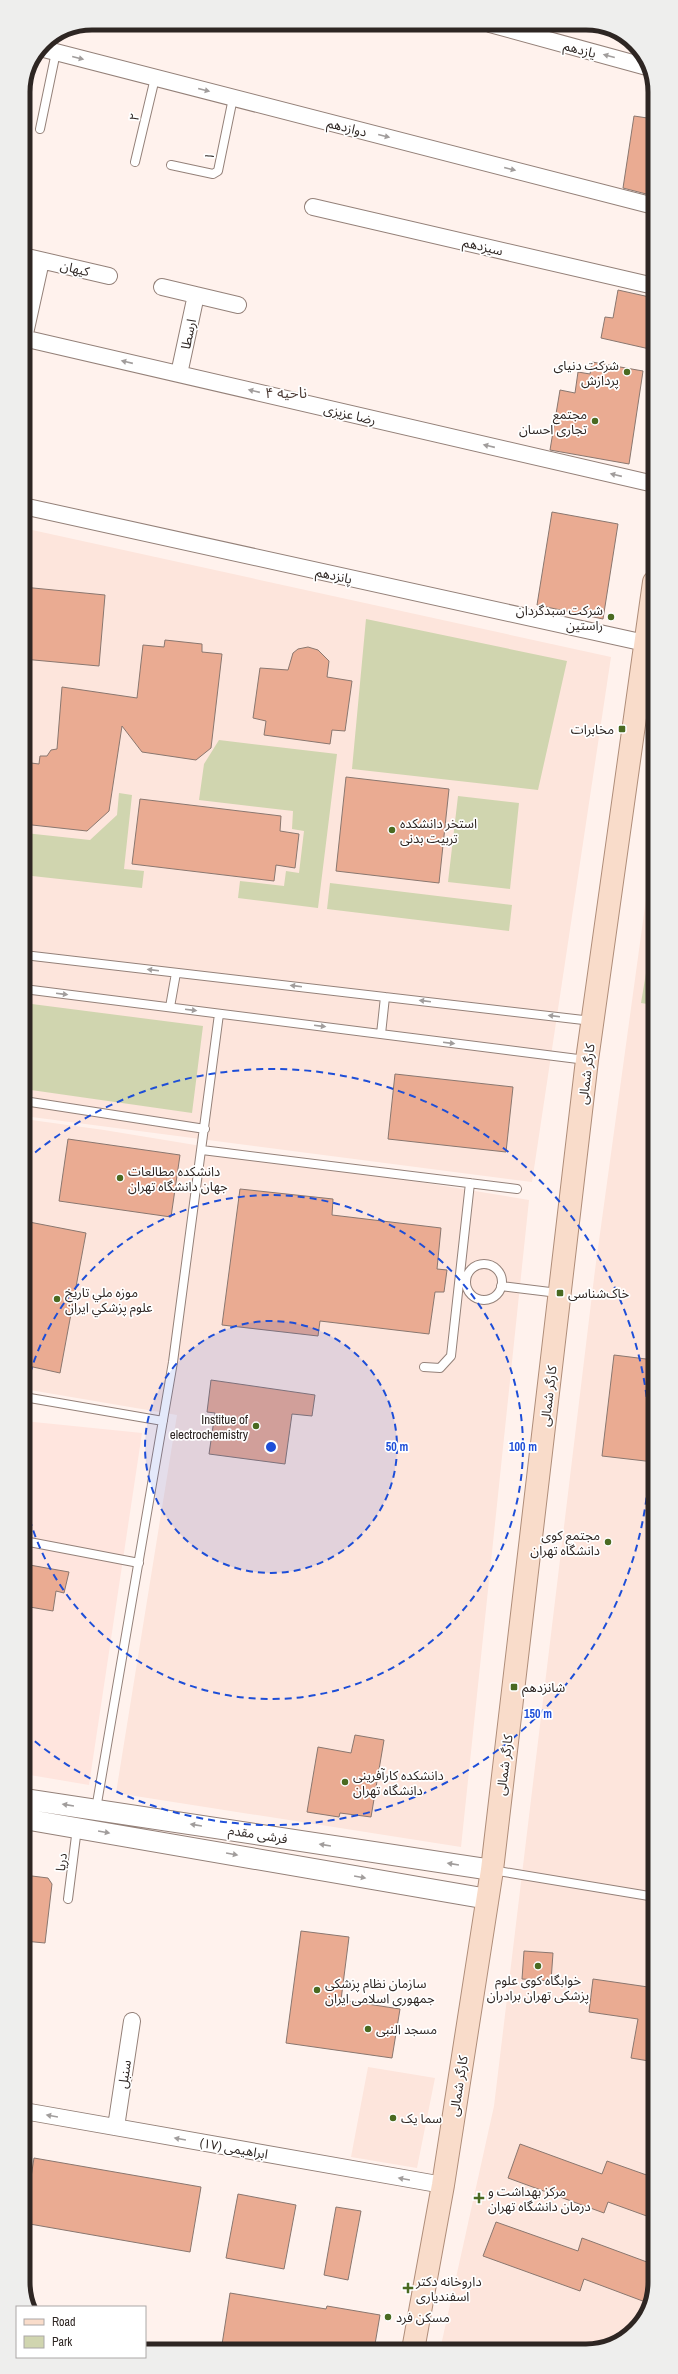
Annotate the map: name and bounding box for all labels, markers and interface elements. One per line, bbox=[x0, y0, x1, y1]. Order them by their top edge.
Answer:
street label: یازدهم bbox=[561, 37, 598, 64]
one-way arrow bbox=[603, 53, 616, 59]
one-way arrow bbox=[72, 55, 84, 61]
one-way arrow bbox=[198, 87, 210, 93]
street label: ۲ bbox=[125, 112, 144, 123]
street label: دوازدهم bbox=[325, 114, 369, 143]
one-way arrow bbox=[377, 134, 390, 140]
street label: ۱ bbox=[200, 151, 219, 162]
one-way arrow bbox=[504, 166, 516, 172]
street label: سیزدهم bbox=[461, 234, 505, 261]
street label: کیهان bbox=[59, 257, 92, 280]
street label: ارسطا bbox=[177, 317, 200, 351]
place label: شرکت دنیای پردازش bbox=[553, 357, 619, 390]
one-way arrow bbox=[121, 358, 133, 364]
marker: شرکت دنیای پردازش bbox=[622, 367, 632, 377]
district label: ناحیه ۴ bbox=[265, 382, 307, 403]
one-way arrow bbox=[247, 388, 260, 394]
street label: رضا عزیزی bbox=[322, 400, 378, 429]
place label: مجتمع تجاری احسان bbox=[519, 406, 587, 438]
marker: مجتمع تجاری احسان bbox=[590, 416, 600, 426]
one-way arrow bbox=[483, 442, 495, 448]
one-way arrow bbox=[610, 472, 622, 478]
street label: پانزدهم bbox=[314, 563, 354, 590]
place label: شرکت سبدگردان راستین bbox=[516, 602, 603, 634]
marker: شرکت سبدگردان راستین bbox=[606, 612, 616, 622]
place label: مخابرات bbox=[571, 721, 614, 738]
marker: مخابرات bbox=[617, 724, 627, 734]
place label: استخر دانشکده تربیت بدنی bbox=[400, 815, 477, 847]
marker: استخر دانشکده تربیت بدنی bbox=[387, 825, 397, 835]
one-way arrow bbox=[146, 967, 159, 973]
one-way arrow bbox=[290, 983, 302, 990]
one-way arrow bbox=[56, 991, 68, 997]
one-way arrow bbox=[419, 998, 431, 1005]
one-way arrow bbox=[185, 1007, 197, 1013]
one-way arrow bbox=[548, 1013, 560, 1020]
one-way arrow bbox=[314, 1023, 326, 1029]
one-way arrow bbox=[443, 1040, 455, 1046]
street label: کارگر شمالی bbox=[574, 1042, 599, 1106]
place label: دانشکده مطالعات جهان دانشگاه تهران bbox=[128, 1163, 228, 1195]
marker: دانشکده مطالعات جهان دانشگاه تهران bbox=[115, 1173, 125, 1183]
place label: موزه ملي تاريخ علوم پزشكي ايران bbox=[65, 1284, 153, 1318]
place label: خاک‌شناسی bbox=[568, 1285, 629, 1302]
marker: خاک‌شناسی bbox=[555, 1288, 565, 1298]
marker: موزه ملي تاريخ علوم پزشكي ايران bbox=[52, 1294, 62, 1304]
street label: کارگر شمالی bbox=[536, 1364, 561, 1428]
place label: Institue of electrochemistry bbox=[170, 1411, 249, 1443]
marker: Institue of electrochemistry bbox=[251, 1421, 261, 1431]
text: 50 m bbox=[386, 1439, 408, 1455]
text: 100 m bbox=[509, 1439, 537, 1455]
centre of rings bbox=[264, 1440, 278, 1454]
place label: مجتمع کوی دانشگاه تهران bbox=[530, 1527, 600, 1559]
marker: مجتمع کوی دانشگاه تهران bbox=[603, 1537, 613, 1547]
place label: شانزدهم bbox=[522, 1679, 565, 1698]
marker: شانزدهم bbox=[509, 1682, 519, 1692]
text: 150 m bbox=[524, 1706, 552, 1722]
street label: کارگر شمالی bbox=[492, 1733, 517, 1797]
place label: دانشکده کارآفرینی دانشگاه تهران bbox=[353, 1767, 444, 1799]
marker: دانشکده کارآفرینی دانشگاه تهران bbox=[340, 1777, 350, 1787]
one-way arrow bbox=[62, 1802, 74, 1808]
street label: فرشی مقدم bbox=[227, 1821, 289, 1849]
one-way arrow bbox=[190, 1822, 203, 1828]
one-way arrow bbox=[98, 1829, 110, 1835]
one-way arrow bbox=[319, 1842, 331, 1848]
street label: دریا bbox=[52, 1852, 71, 1872]
one-way arrow bbox=[226, 1852, 238, 1858]
one-way arrow bbox=[447, 1861, 460, 1867]
one-way arrow bbox=[354, 1874, 366, 1880]
marker: خوابگاه کوی علوم پزشکی تهران برادران bbox=[533, 1961, 543, 1971]
place label: خوابگاه کوی علوم پزشکی تهران برادران bbox=[487, 1972, 589, 2005]
place label: سازمان نظام پزشکی جمهوری اسلامی ایران bbox=[325, 1975, 435, 2007]
marker: سازمان نظام پزشکی جمهوری اسلامی ایران bbox=[312, 1985, 322, 1995]
place label: مسجد النبی bbox=[376, 2021, 437, 2038]
marker: مسجد النبی bbox=[363, 2024, 373, 2034]
street label: کارگر شمالی bbox=[445, 2054, 472, 2118]
street label: سنبل bbox=[114, 2059, 135, 2090]
place label: سما یک bbox=[401, 2110, 442, 2127]
one-way arrow bbox=[46, 2113, 58, 2119]
marker: سما یک bbox=[388, 2113, 398, 2123]
street label: ابراهیمی (۱۷) bbox=[199, 2134, 269, 2163]
one-way arrow bbox=[174, 2135, 186, 2141]
one-way arrow bbox=[398, 2175, 411, 2181]
place label: مرکز بهداشت و درمان دانشگاه تهران bbox=[488, 2183, 591, 2215]
marker: مرکز بهداشت و درمان دانشگاه تهران bbox=[473, 2192, 485, 2204]
place label: داروخانه دکتر اسفندیاری bbox=[415, 2273, 482, 2305]
marker: داروخانه دکتر اسفندیاری bbox=[403, 2283, 413, 2293]
legend bbox=[16, 2306, 146, 2358]
place label: مسکن فرد bbox=[396, 2309, 450, 2326]
marker: مسکن فرد bbox=[383, 2312, 393, 2322]
text: Road bbox=[52, 2314, 76, 2330]
text: Park bbox=[52, 2334, 72, 2350]

